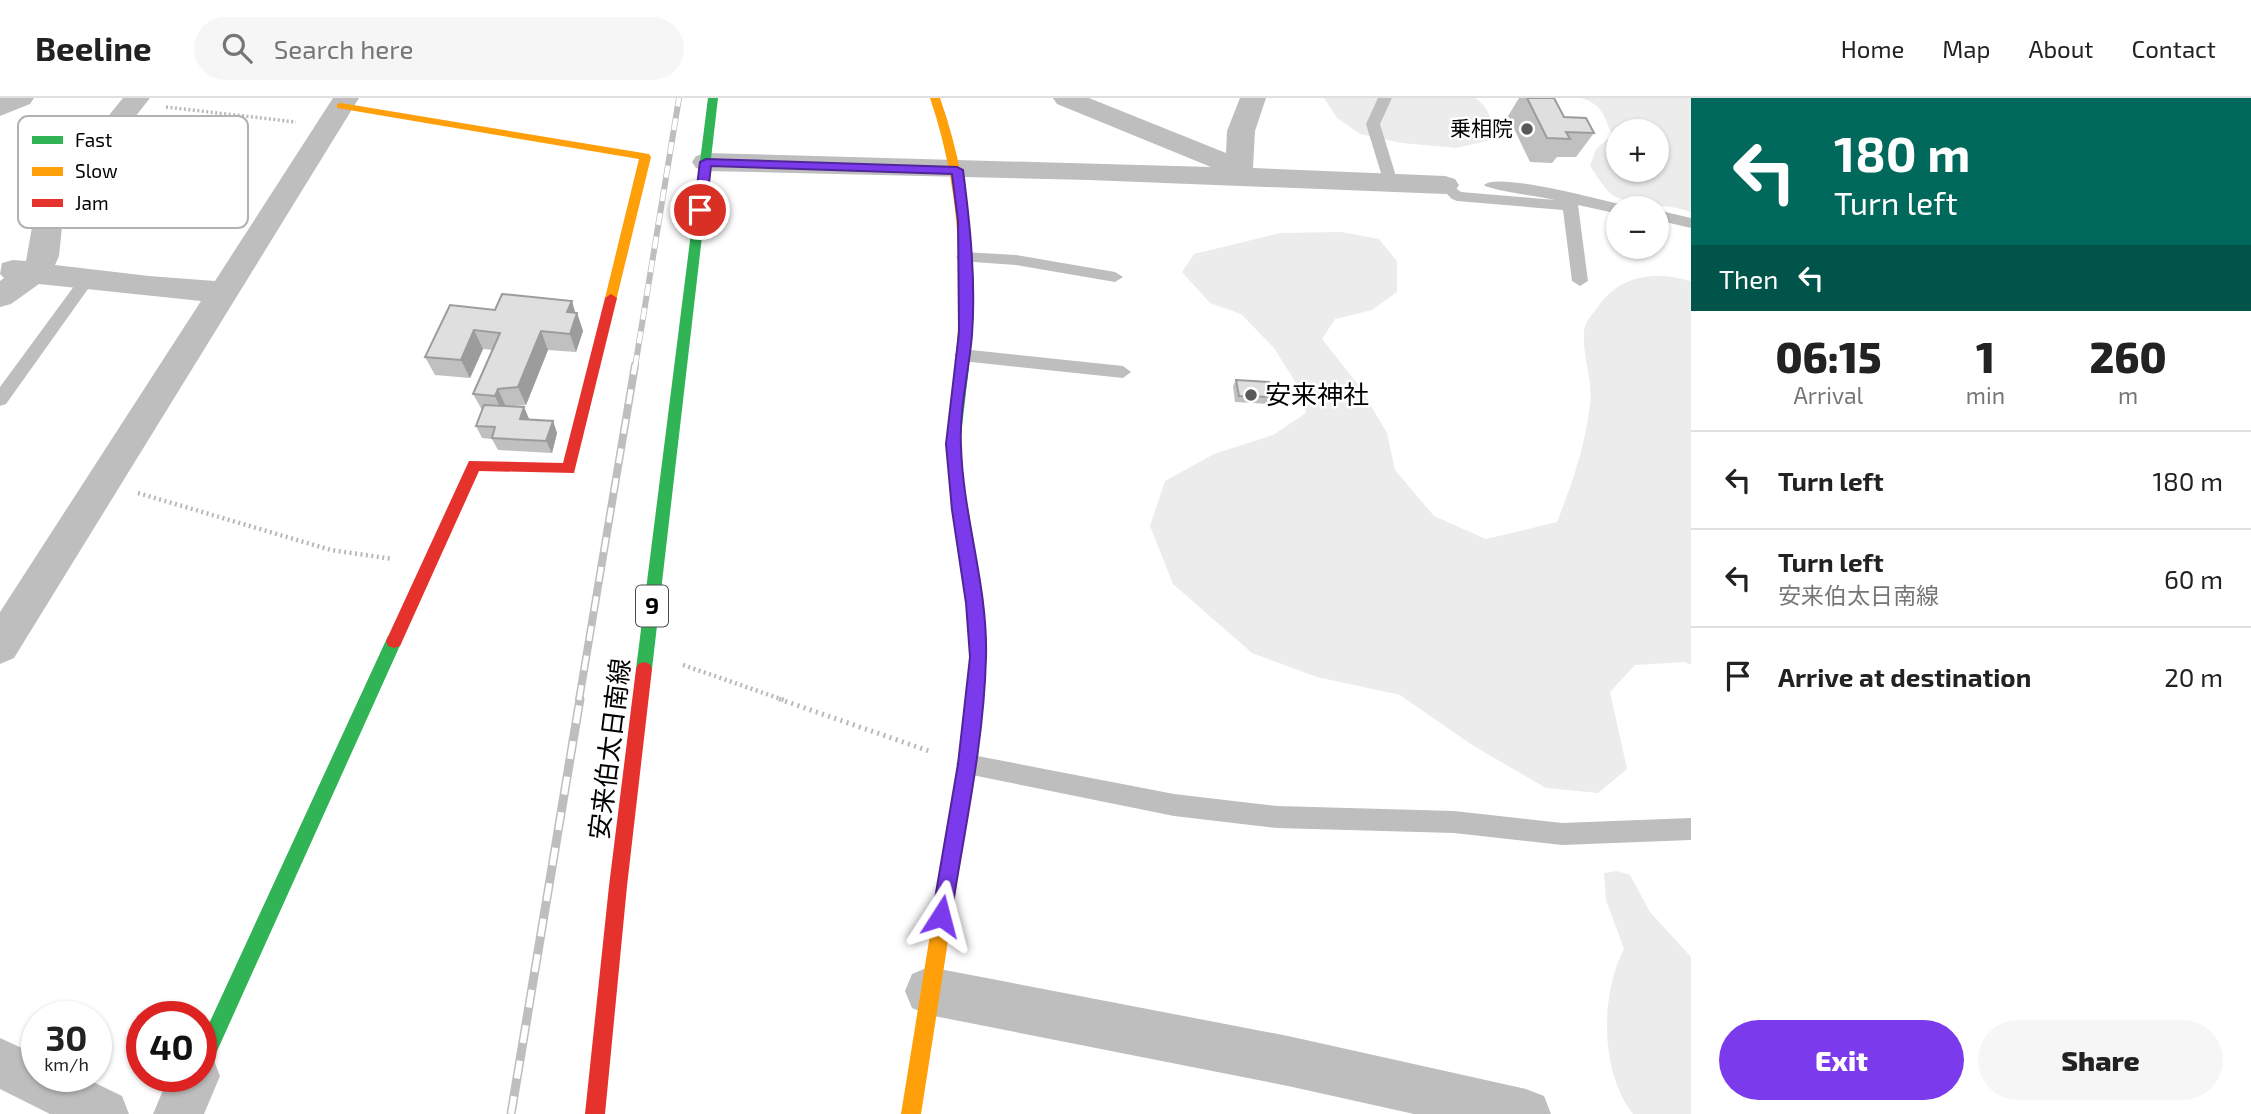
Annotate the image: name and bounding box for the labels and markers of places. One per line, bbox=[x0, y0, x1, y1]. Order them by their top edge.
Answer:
place label: 乗相院 bbox=[1450, 115, 1513, 140]
marker: 乗相院 bbox=[1519, 121, 1535, 137]
pin bbox=[670, 180, 730, 240]
place label: 安来神社 bbox=[1265, 378, 1369, 409]
marker: 安来神社 bbox=[1243, 387, 1259, 403]

